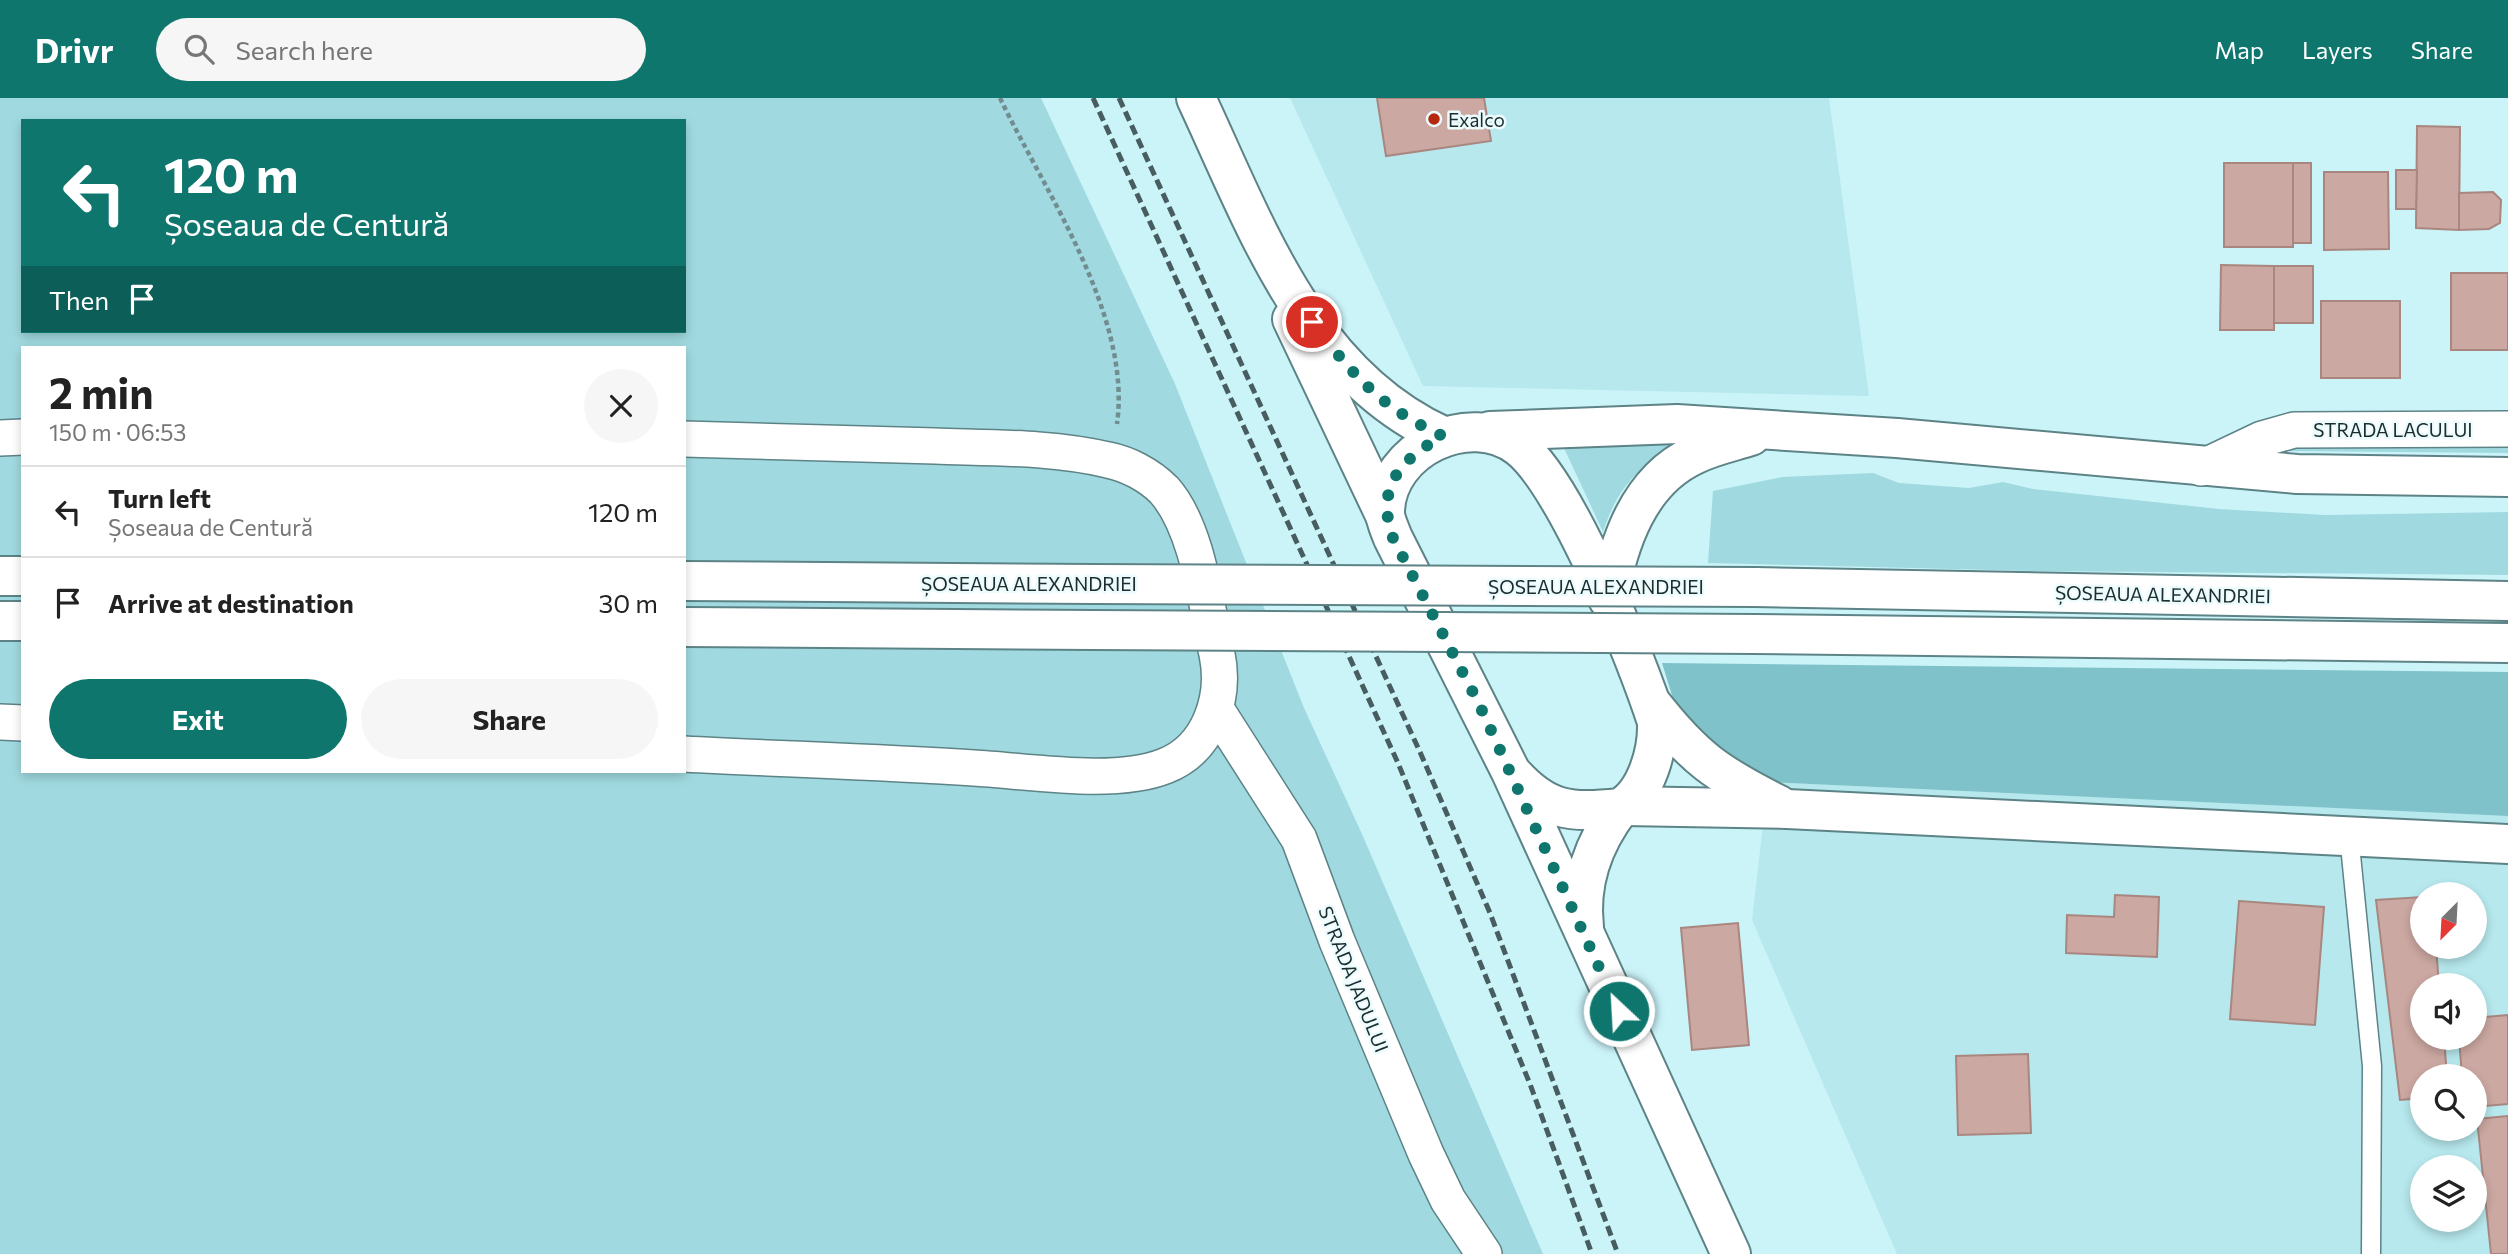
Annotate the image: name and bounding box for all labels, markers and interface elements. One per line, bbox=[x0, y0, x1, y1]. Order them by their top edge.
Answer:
search box bbox=[156, 18, 646, 81]
text: Drivr bbox=[35, 29, 114, 70]
icon: search bbox=[180, 30, 218, 68]
text: Search here bbox=[236, 34, 373, 65]
text: Map bbox=[2215, 35, 2264, 64]
text: Layers bbox=[2302, 35, 2373, 64]
text: Share bbox=[2411, 35, 2473, 64]
place label: Exalco bbox=[1448, 108, 1505, 131]
marker: Exalco bbox=[1426, 111, 1442, 127]
text: 120 m bbox=[164, 143, 298, 203]
icon: left bbox=[49, 147, 140, 238]
text: Șoseaua de Centură bbox=[164, 203, 449, 243]
icon: arrive bbox=[123, 280, 161, 318]
text: Then bbox=[49, 284, 109, 315]
pin bbox=[1282, 292, 1342, 352]
icon: arrive bbox=[1293, 303, 1331, 341]
text: 2 min bbox=[49, 366, 154, 418]
button: close bbox=[584, 369, 658, 443]
text: 150 m · 06:53 bbox=[49, 418, 187, 446]
street label: STRADA LACULUI bbox=[2313, 418, 2473, 441]
text: Turn left bbox=[108, 482, 211, 513]
icon: left bbox=[49, 493, 87, 531]
text: 120 m bbox=[588, 496, 658, 527]
text: Șoseaua de Centură bbox=[108, 513, 313, 541]
street label: ȘOSEAUA ALEXANDRIEI bbox=[921, 572, 1137, 597]
street label: ȘOSEAUA ALEXANDRIEI bbox=[1488, 575, 1704, 600]
street label: ȘOSEAUA ALEXANDRIEI bbox=[2055, 581, 2271, 609]
icon: arrive bbox=[49, 584, 87, 622]
text: Arrive at destination bbox=[108, 587, 354, 618]
text: 30 m bbox=[599, 587, 658, 618]
button: Exit bbox=[49, 679, 347, 759]
button: Share bbox=[361, 679, 658, 759]
north arrow bbox=[2410, 882, 2487, 959]
map controls bbox=[2410, 882, 2487, 1232]
street label: STRADA JADULUI bbox=[1314, 903, 1394, 1055]
button: sound bbox=[2410, 973, 2487, 1050]
position arrow bbox=[1582, 974, 1656, 1048]
button: search bbox=[2410, 1064, 2487, 1141]
button: layers bbox=[2410, 1155, 2487, 1232]

